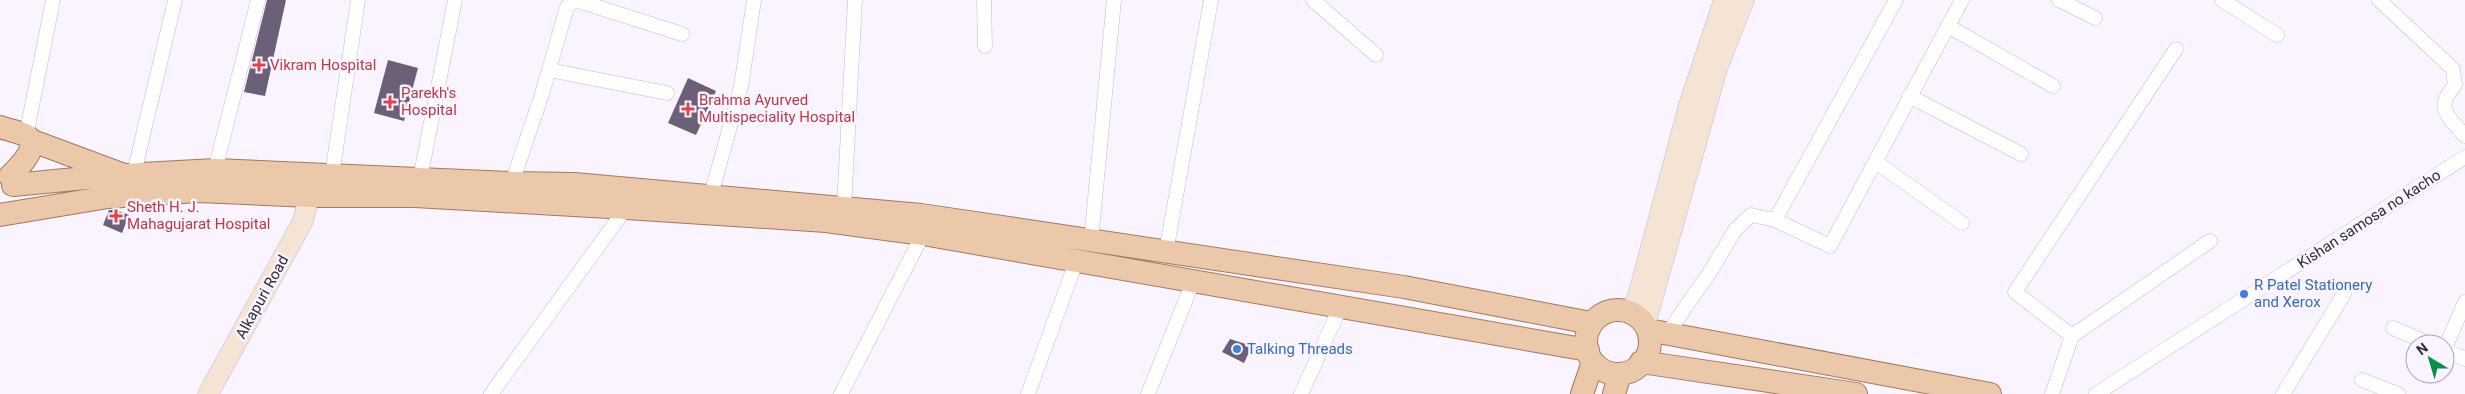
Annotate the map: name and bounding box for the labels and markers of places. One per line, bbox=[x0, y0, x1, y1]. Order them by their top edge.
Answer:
place label: Vikram Hospital bbox=[270, 56, 376, 74]
marker: Vikram Hospital bbox=[252, 58, 266, 72]
place label: Parekh's Hospital bbox=[401, 84, 457, 119]
place label: Brahma Ayurved Multispeciality Hospital bbox=[699, 91, 855, 126]
marker: Parekh's Hospital bbox=[383, 95, 397, 109]
marker: Brahma Ayurved Multispeciality Hospital bbox=[681, 102, 695, 116]
place label: Sheth H. J. Mahagujarat Hospital bbox=[127, 198, 270, 233]
marker: Sheth H. J. Mahagujarat Hospital bbox=[109, 209, 123, 223]
place label: R Patel Stationery and Xerox bbox=[2254, 276, 2372, 311]
marker: R Patel Stationery and Xerox bbox=[2238, 288, 2250, 300]
place label: Talking Threads bbox=[1247, 340, 1353, 358]
marker: Talking Threads bbox=[1231, 343, 1243, 355]

